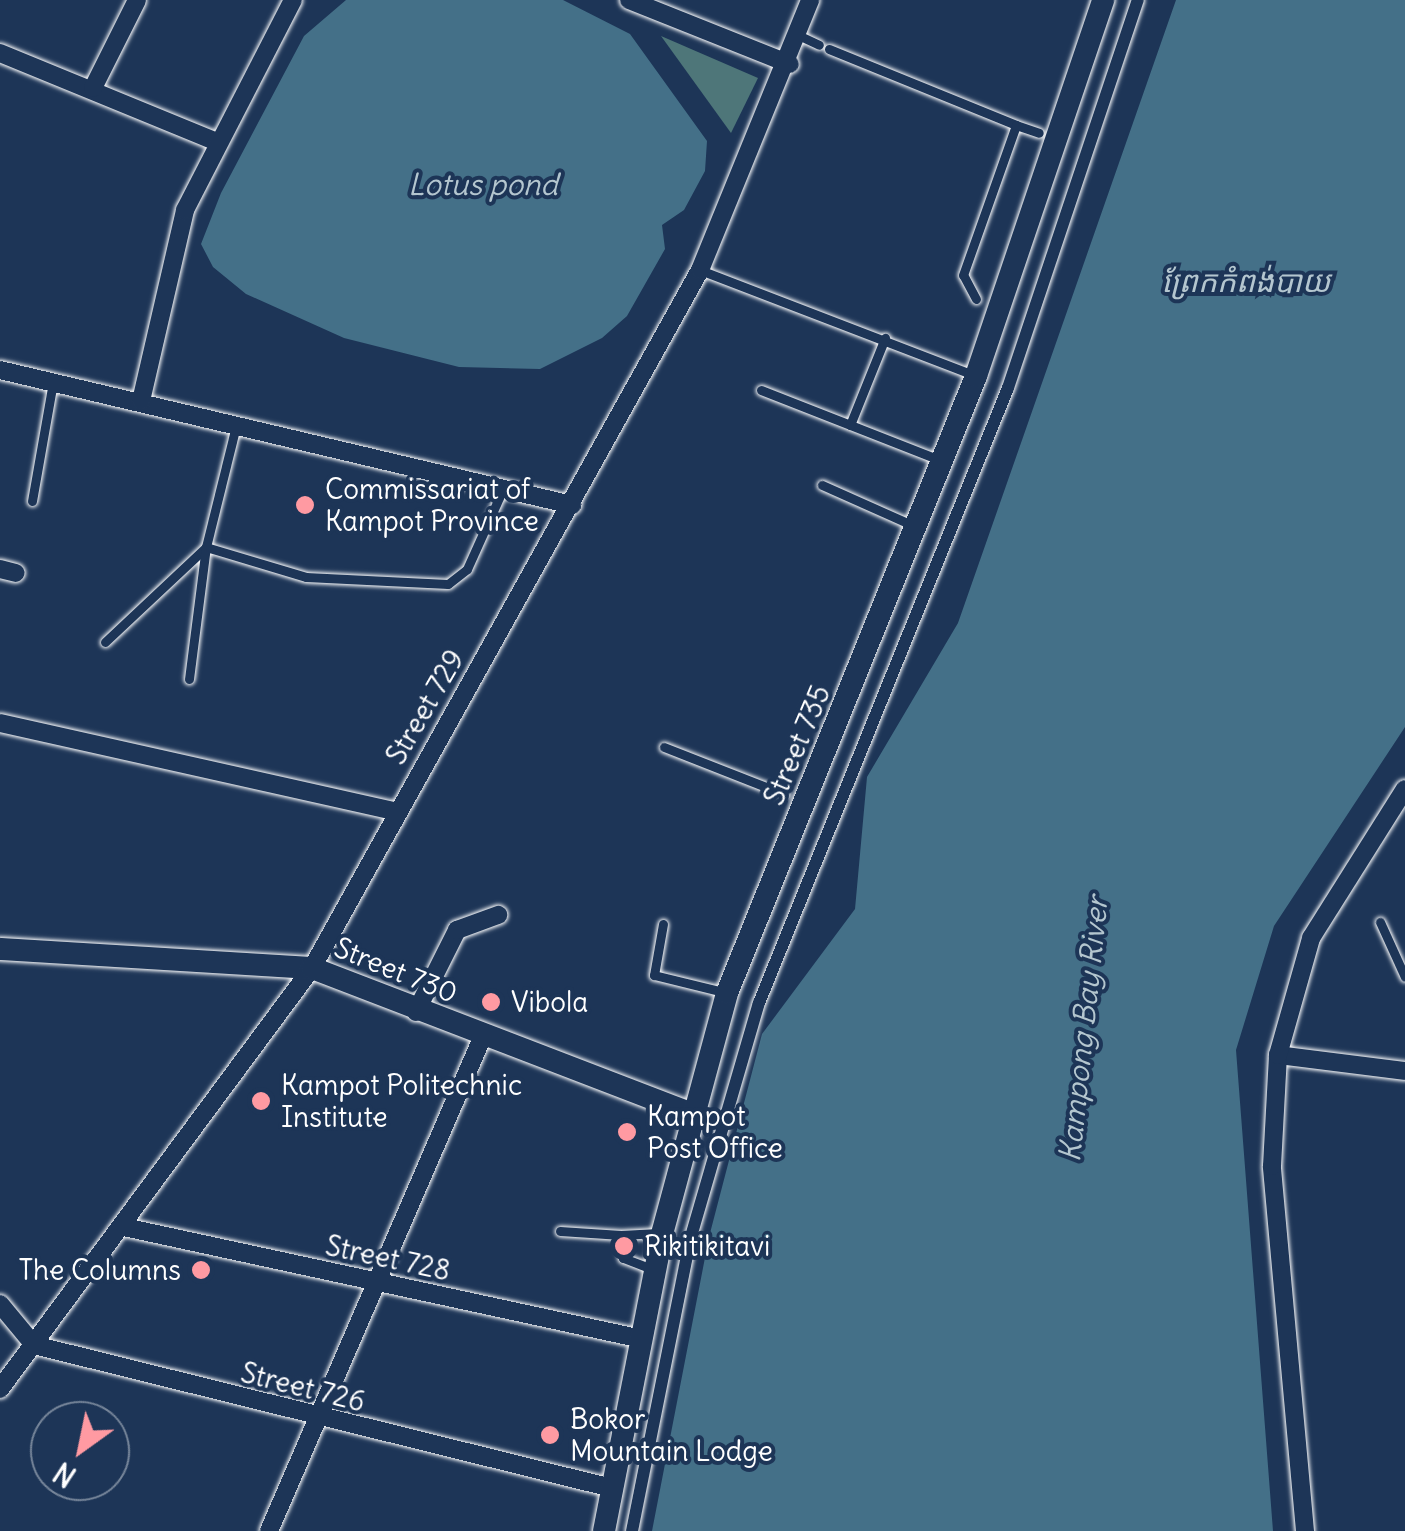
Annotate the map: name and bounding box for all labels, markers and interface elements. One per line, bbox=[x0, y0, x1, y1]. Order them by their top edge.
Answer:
water label: Lotus pond bbox=[408, 166, 558, 202]
water label: ព្រែកកំពង់បាយ bbox=[1162, 263, 1330, 299]
place label: Commissariat of Kampot Province bbox=[325, 472, 539, 538]
marker: Commissariat of Kampot Province bbox=[294, 494, 316, 516]
street label: Street 729 bbox=[379, 644, 471, 770]
street label: Street 735 bbox=[757, 680, 837, 810]
water label: Kampong Bay River bbox=[1051, 895, 1115, 1163]
street label: Street 730 bbox=[330, 930, 462, 1010]
place label: Vibola bbox=[511, 985, 588, 1019]
marker: Vibola bbox=[480, 991, 502, 1013]
place label: Kampot Politechnic Institute bbox=[281, 1068, 522, 1134]
marker: Kampot Politechnic Institute bbox=[250, 1090, 272, 1112]
place label: Kampot Post Office bbox=[647, 1099, 783, 1165]
marker: Kampot Post Office bbox=[616, 1121, 638, 1143]
street label: Street 728 bbox=[323, 1228, 453, 1288]
place label: Rikitikitavi bbox=[644, 1229, 770, 1263]
marker: Rikitikitavi bbox=[613, 1235, 635, 1257]
place label: The Columns bbox=[18, 1253, 181, 1287]
marker: The Columns bbox=[190, 1259, 212, 1281]
street label: Street 726 bbox=[238, 1355, 368, 1419]
north arrow bbox=[30, 1401, 130, 1501]
place label: Bokor Mountain Lodge bbox=[570, 1402, 773, 1468]
marker: Bokor Mountain Lodge bbox=[539, 1424, 561, 1446]
text: N bbox=[47, 1454, 83, 1495]

